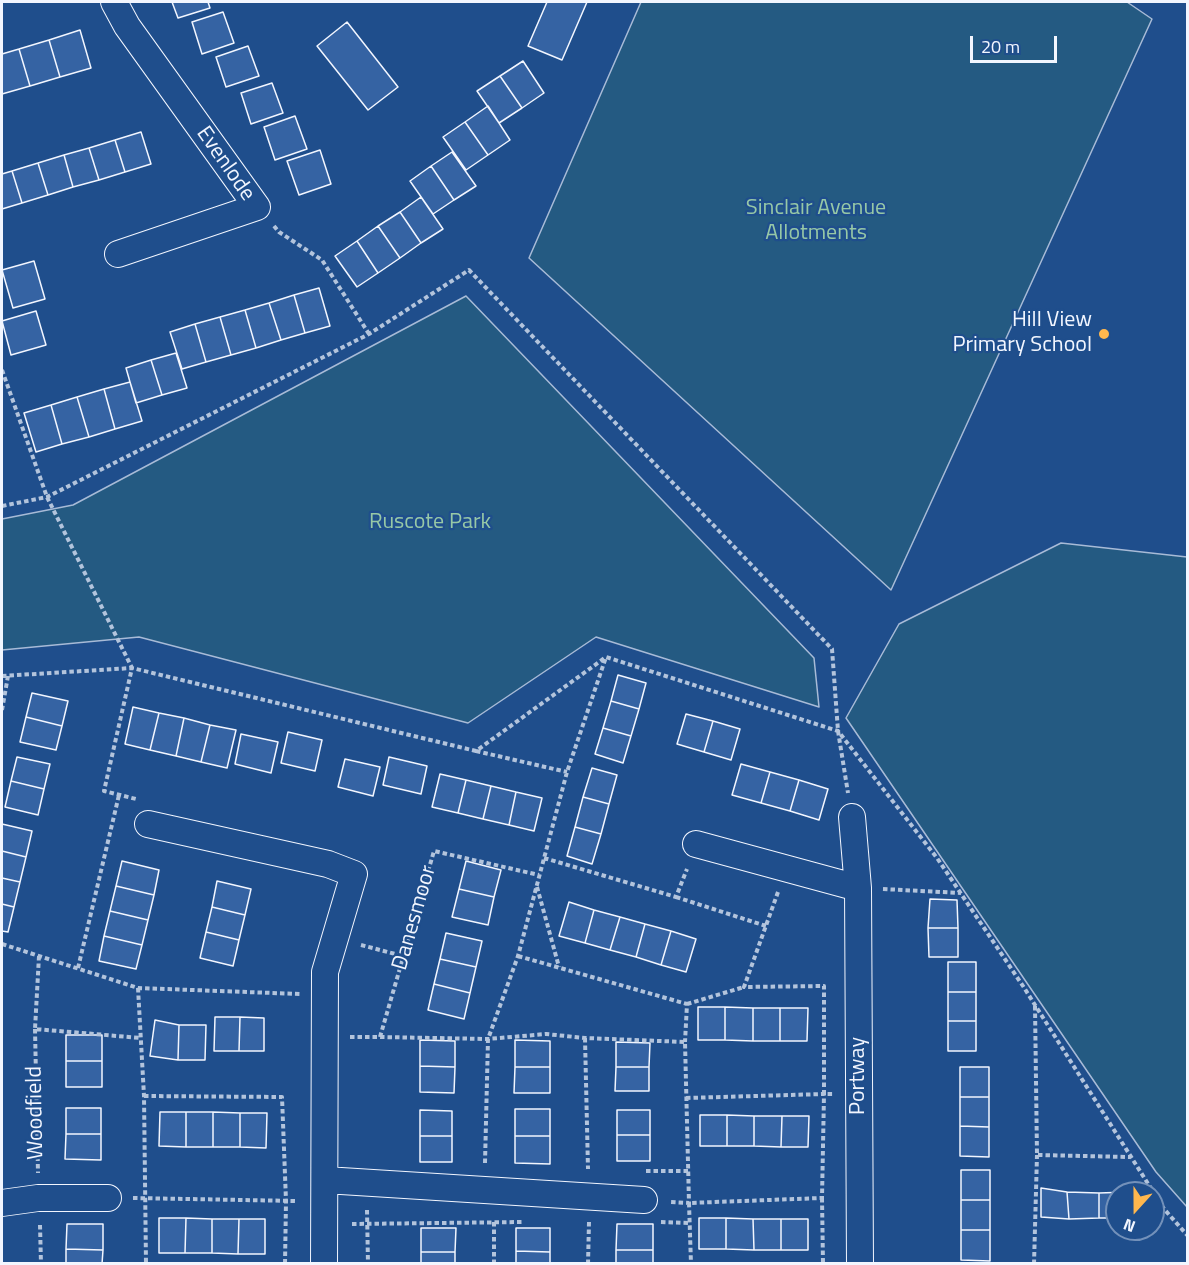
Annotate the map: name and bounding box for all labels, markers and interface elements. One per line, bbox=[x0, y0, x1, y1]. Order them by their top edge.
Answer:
scale bar bbox=[973, 24, 1060, 62]
text: 20 m bbox=[981, 33, 1020, 60]
street label: Evenlode bbox=[190, 122, 260, 206]
park label: Sinclair Avenue Allotments bbox=[746, 196, 886, 248]
place label: Hill View Primary School bbox=[952, 308, 1092, 360]
marker: Hill View Primary School bbox=[1097, 327, 1111, 341]
park label: Ruscote Park bbox=[369, 510, 491, 536]
street label: Danesmoor bbox=[387, 863, 443, 973]
street label: Portway bbox=[846, 1037, 872, 1115]
street label: Woodfield bbox=[22, 1066, 50, 1160]
north arrow bbox=[1105, 1181, 1165, 1241]
text: N bbox=[1120, 1213, 1139, 1239]

